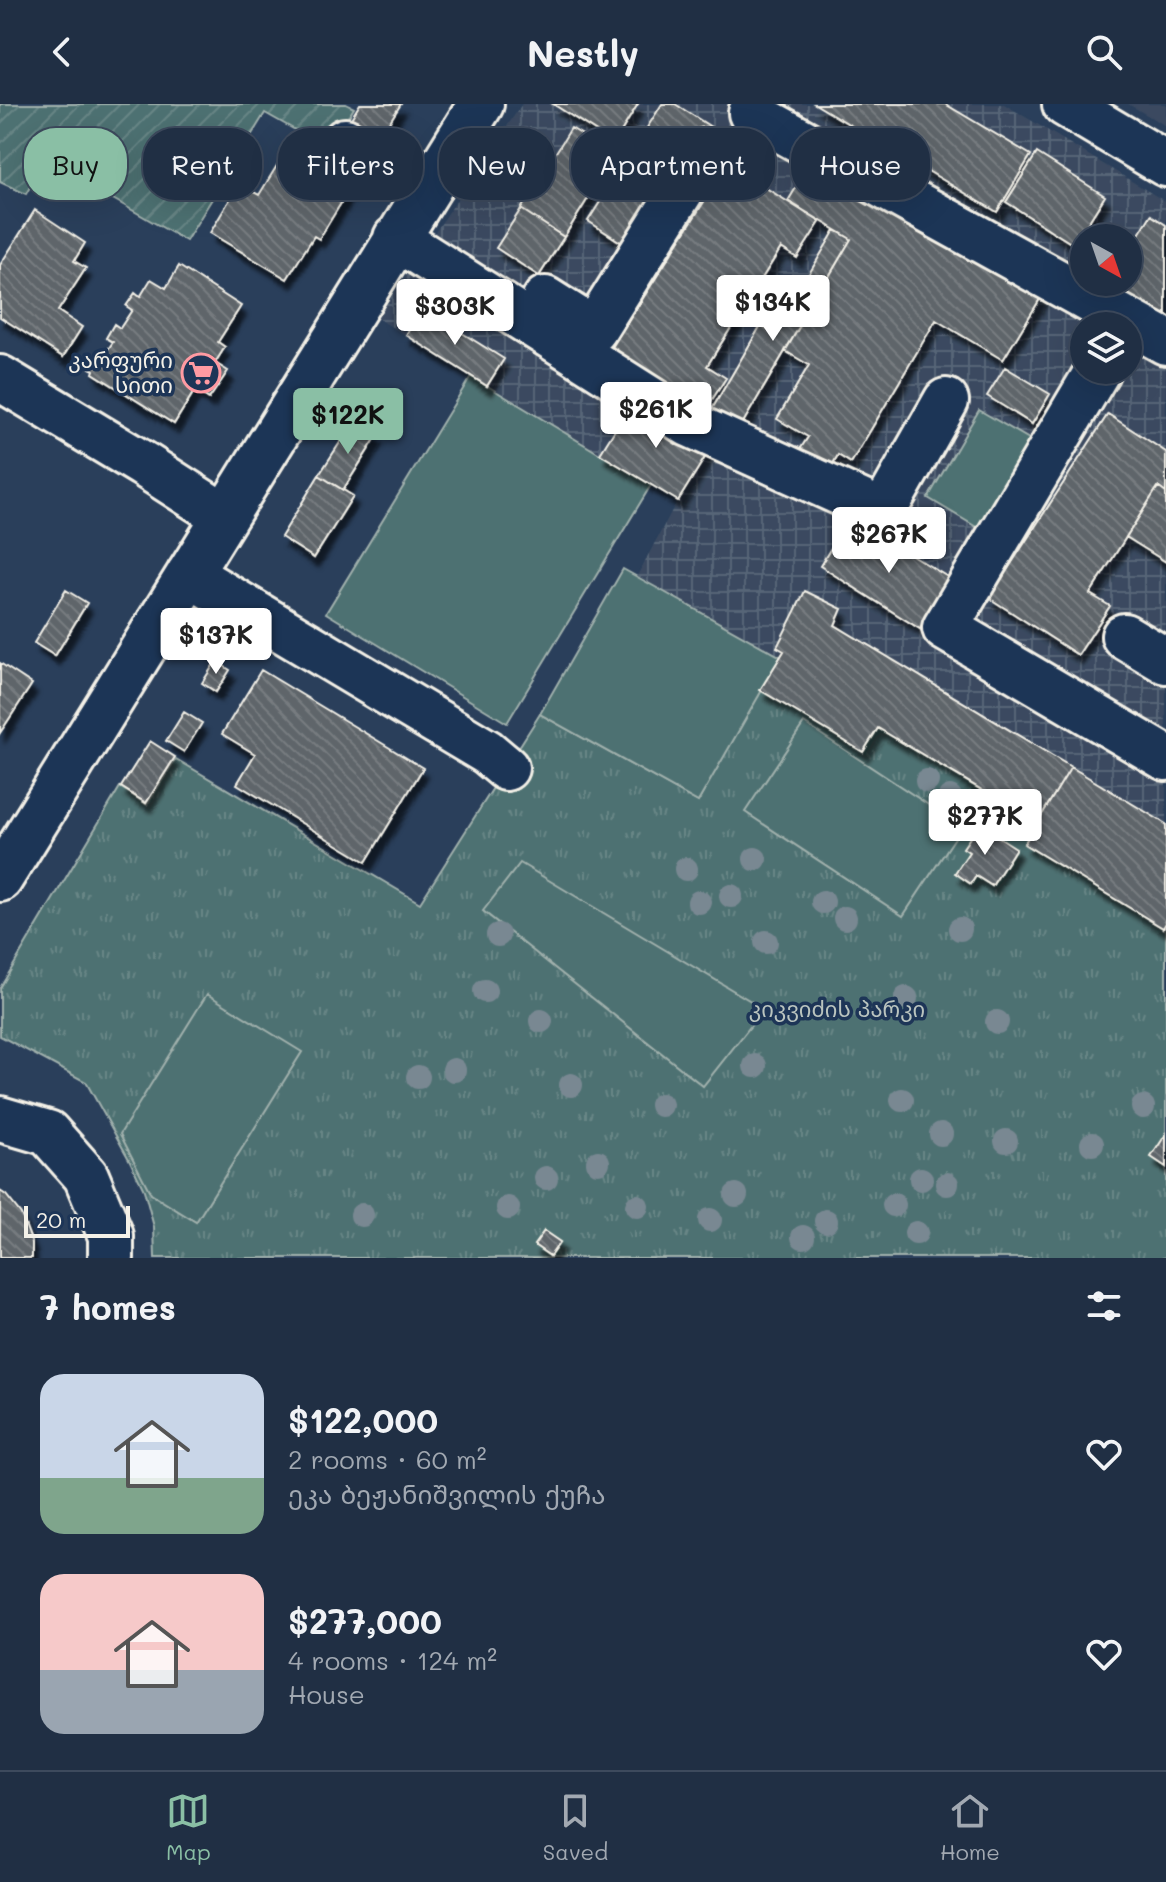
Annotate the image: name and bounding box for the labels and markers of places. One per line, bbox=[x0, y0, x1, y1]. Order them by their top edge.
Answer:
pin: $134K bbox=[717, 275, 829, 343]
pin: $303K bbox=[399, 279, 511, 347]
place label: კარფური სითი bbox=[68, 345, 173, 399]
supermarket icon: კარფური სითი bbox=[180, 352, 222, 394]
pin: $261K bbox=[600, 382, 712, 450]
pin: $122K bbox=[292, 388, 404, 456]
pin: $267K bbox=[833, 507, 945, 575]
pin: $137K bbox=[160, 608, 272, 676]
pin: $277K bbox=[929, 789, 1041, 857]

